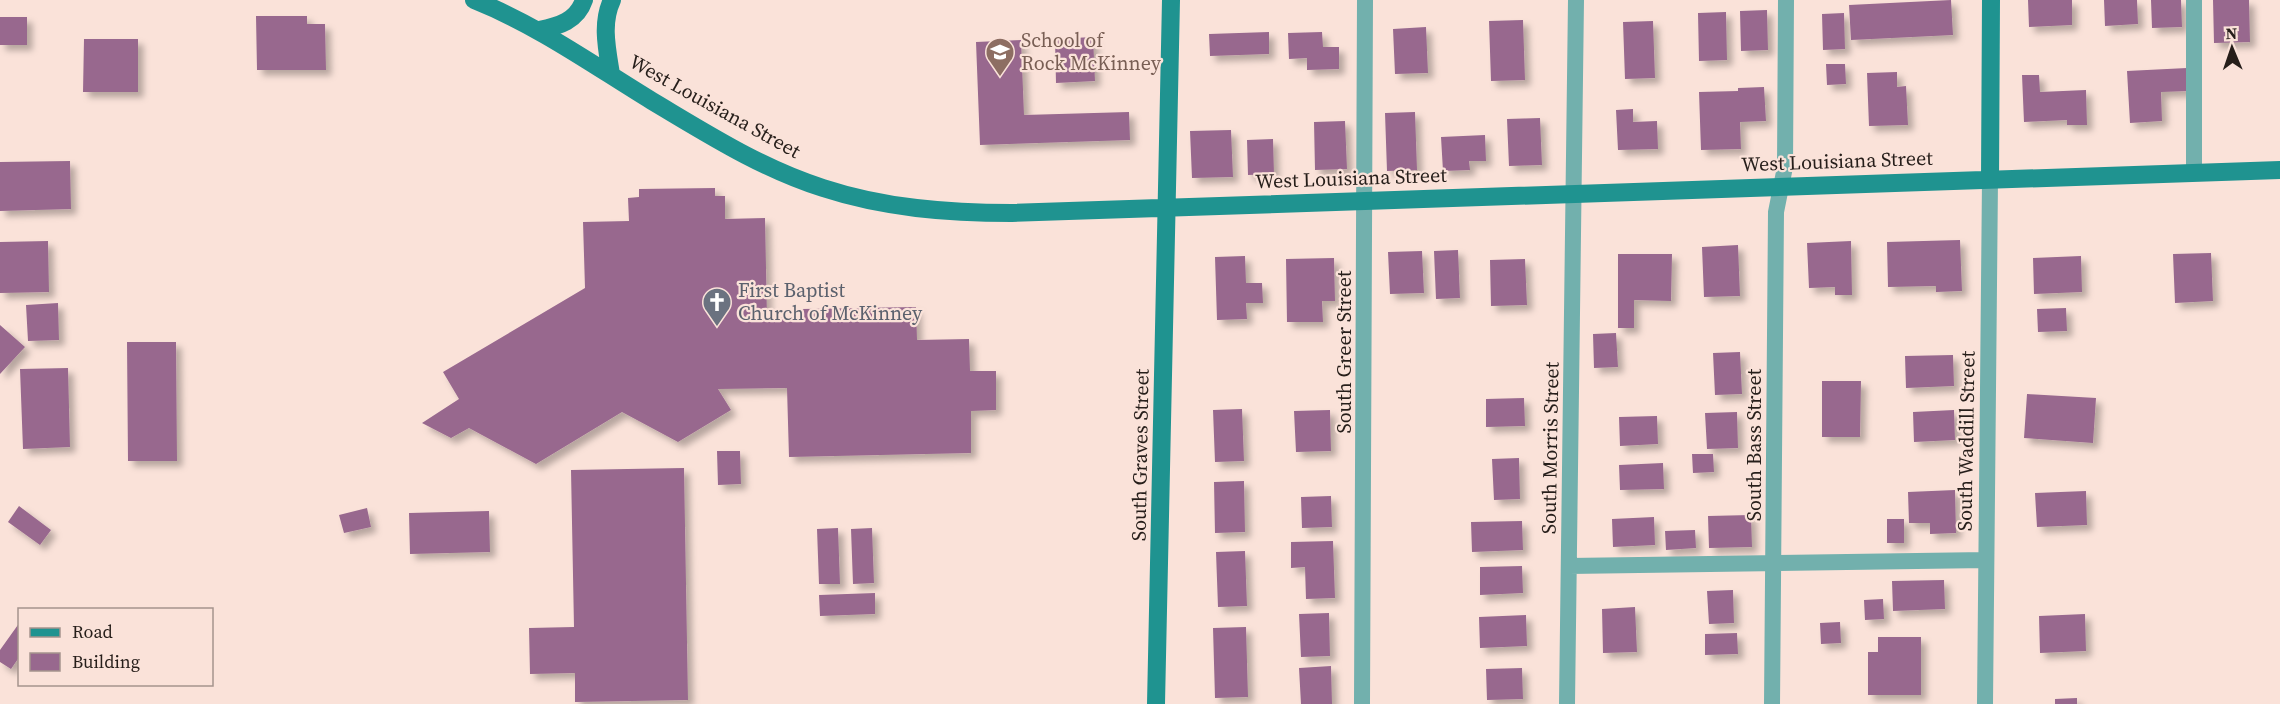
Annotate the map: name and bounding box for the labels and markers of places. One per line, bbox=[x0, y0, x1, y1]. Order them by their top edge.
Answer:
place label: School of Rock McKinney bbox=[1021, 26, 1162, 77]
school or university icon: School of Rock McKinney bbox=[984, 36, 1016, 78]
place label: First Baptist Church of McKinney bbox=[738, 276, 923, 327]
church icon: First Baptist Church of McKinney bbox=[701, 286, 733, 328]

